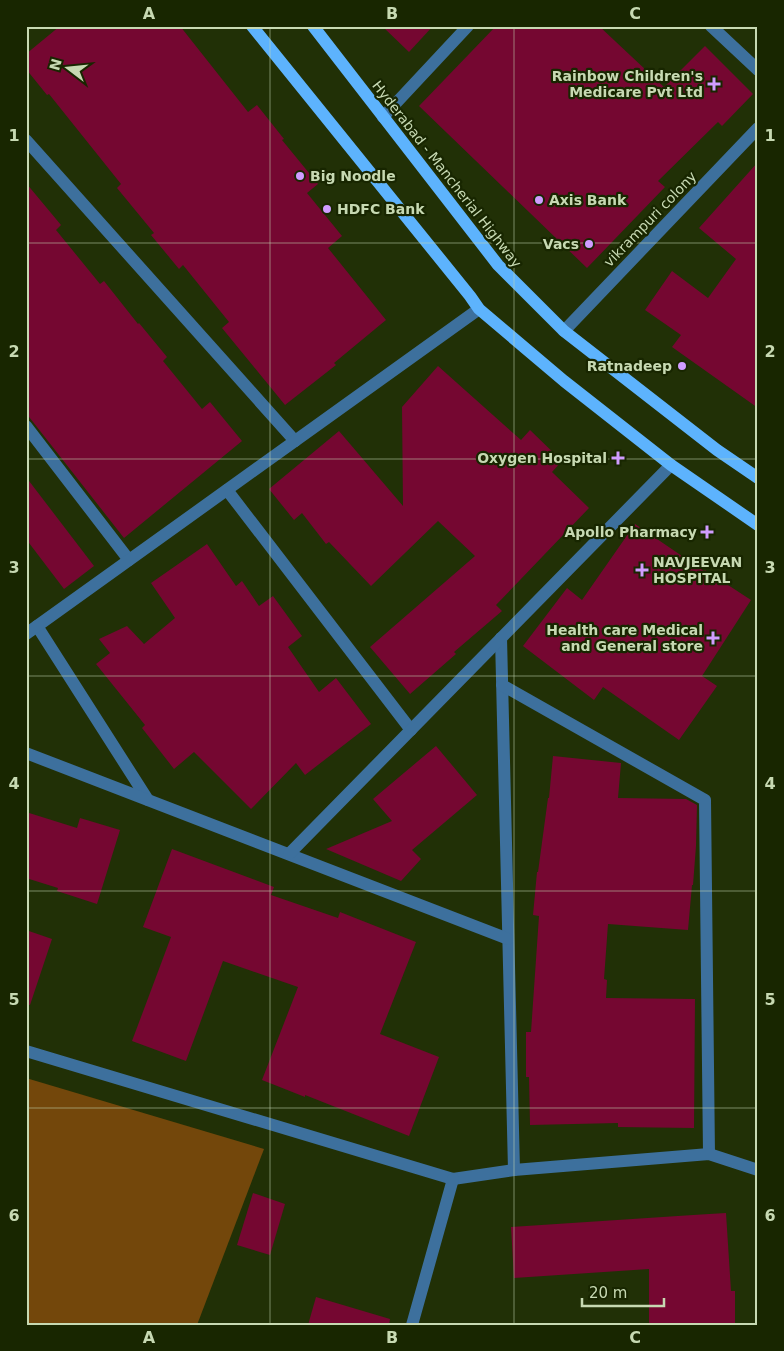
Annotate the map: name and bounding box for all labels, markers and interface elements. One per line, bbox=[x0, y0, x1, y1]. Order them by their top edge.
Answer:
text: A bbox=[143, 4, 156, 23]
text: B bbox=[386, 4, 398, 23]
text: C bbox=[629, 4, 641, 23]
north arrow bbox=[42, 42, 92, 92]
text: N bbox=[46, 57, 65, 72]
place label: Rainbow Children's Medicare Pvt Ltd bbox=[552, 68, 703, 100]
street label: Hyderabad - Mancherial Highway bbox=[369, 77, 525, 271]
marker: Rainbow Children's Medicare Pvt Ltd bbox=[707, 77, 721, 91]
text: 1 bbox=[8, 126, 20, 145]
text: 1 bbox=[764, 126, 776, 145]
place label: Big Noodle bbox=[310, 168, 396, 184]
street label: vikrampuri colony bbox=[600, 168, 700, 270]
marker: Big Noodle bbox=[294, 170, 306, 182]
place label: Axis Bank bbox=[549, 192, 627, 208]
marker: Axis Bank bbox=[533, 194, 545, 206]
place label: HDFC Bank bbox=[337, 201, 425, 217]
marker: HDFC Bank bbox=[321, 203, 333, 215]
place label: Vacs bbox=[543, 236, 579, 252]
marker: Vacs bbox=[583, 238, 595, 250]
text: 2 bbox=[8, 342, 20, 361]
text: 2 bbox=[764, 342, 776, 361]
place label: Ratnadeep bbox=[587, 358, 672, 374]
marker: Ratnadeep bbox=[676, 360, 688, 372]
place label: Oxygen Hospital bbox=[477, 450, 607, 466]
marker: Oxygen Hospital bbox=[611, 451, 625, 465]
place label: Apollo Pharmacy bbox=[564, 524, 697, 540]
marker: Apollo Pharmacy bbox=[701, 526, 713, 538]
place label: NAVJEEVAN HOSPITAL bbox=[653, 554, 742, 586]
text: 3 bbox=[8, 558, 20, 577]
text: 3 bbox=[764, 558, 776, 577]
marker: NAVJEEVAN HOSPITAL bbox=[635, 563, 649, 577]
place label: Health care Medical and General store bbox=[546, 622, 703, 654]
marker: Health care Medical and General store bbox=[707, 632, 719, 644]
text: 4 bbox=[8, 774, 20, 793]
text: 4 bbox=[764, 774, 776, 793]
text: 5 bbox=[8, 990, 20, 1009]
text: 5 bbox=[764, 990, 776, 1009]
text: 6 bbox=[8, 1206, 20, 1225]
text: 6 bbox=[764, 1206, 776, 1225]
scale bar bbox=[582, 1276, 664, 1308]
text: 20 m bbox=[589, 1284, 627, 1302]
text: A bbox=[143, 1328, 156, 1347]
text: B bbox=[386, 1328, 398, 1347]
text: C bbox=[629, 1328, 641, 1347]

